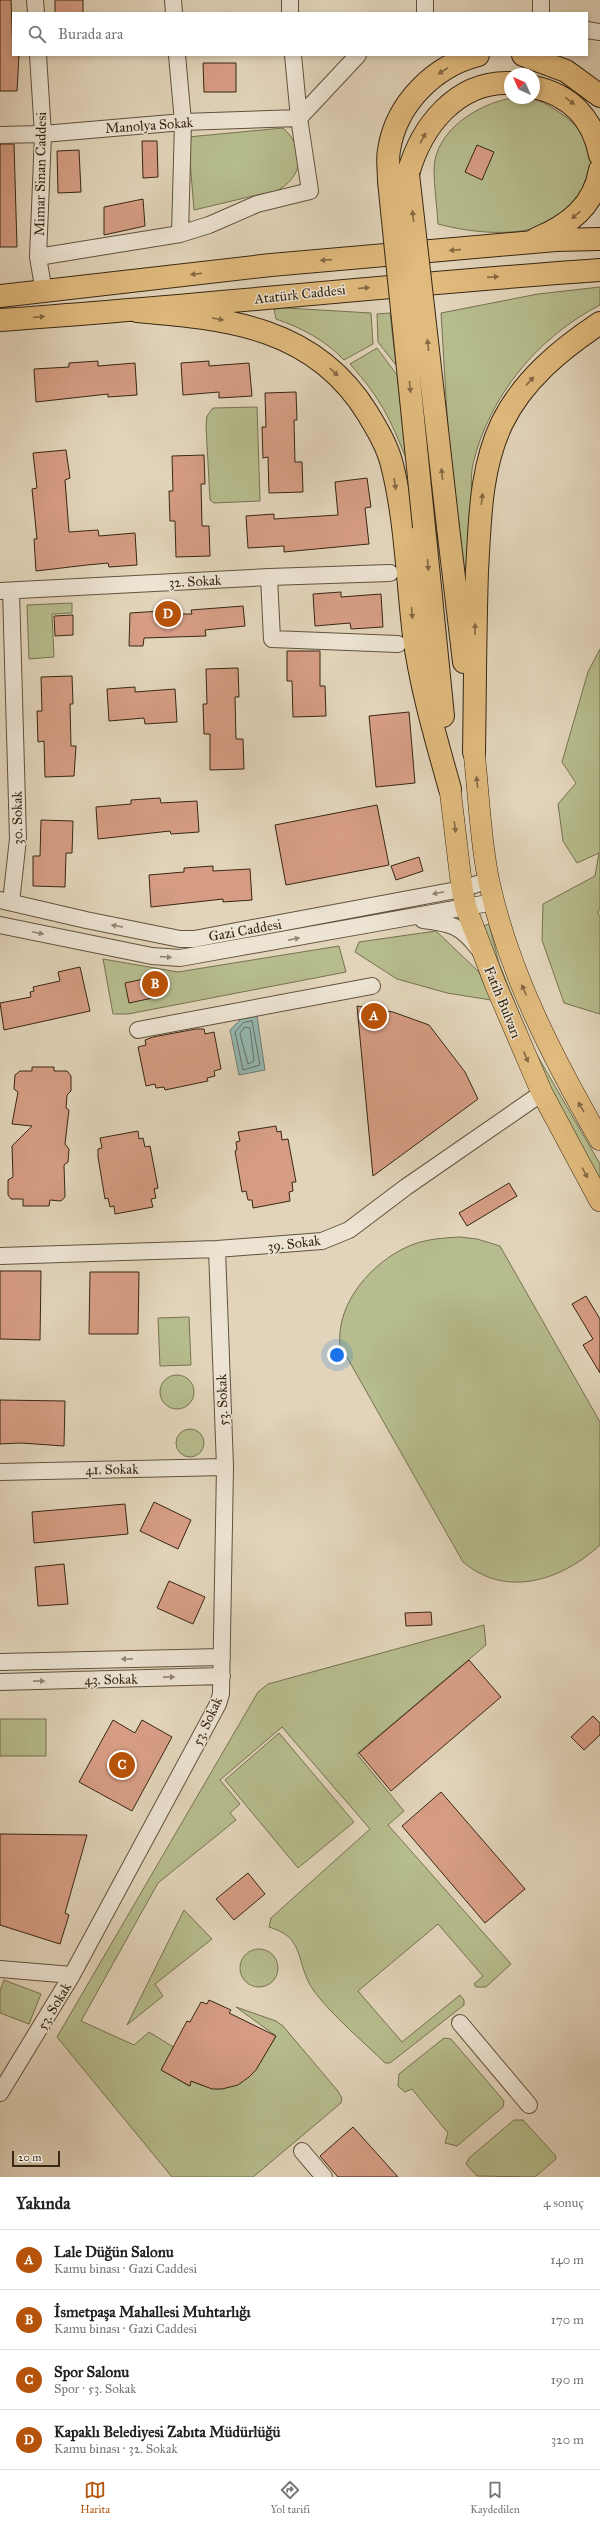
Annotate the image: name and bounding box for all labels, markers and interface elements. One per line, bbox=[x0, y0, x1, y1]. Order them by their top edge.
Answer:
search box bbox=[12, 12, 588, 56]
icon: search bbox=[26, 23, 48, 45]
text: Burada ara bbox=[58, 25, 123, 43]
one-way arrow bbox=[437, 68, 449, 75]
north arrow bbox=[504, 68, 540, 104]
one-way arrow bbox=[564, 97, 575, 106]
street label: Mimar Sinan Caddesi bbox=[31, 111, 50, 236]
street label: Manolya Sokak bbox=[105, 114, 194, 137]
one-way arrow bbox=[419, 132, 426, 144]
one-way arrow bbox=[410, 210, 416, 222]
one-way arrow bbox=[570, 211, 581, 220]
one-way arrow bbox=[449, 246, 461, 253]
one-way arrow bbox=[320, 256, 332, 263]
one-way arrow bbox=[190, 270, 202, 277]
one-way arrow bbox=[487, 274, 499, 281]
street label: Atatürk Caddesi bbox=[253, 281, 347, 308]
one-way arrow bbox=[358, 284, 370, 291]
one-way arrow bbox=[33, 313, 45, 320]
one-way arrow bbox=[212, 317, 224, 323]
one-way arrow bbox=[424, 339, 431, 351]
one-way arrow bbox=[329, 368, 339, 377]
one-way arrow bbox=[525, 376, 535, 386]
one-way arrow bbox=[407, 381, 413, 393]
one-way arrow bbox=[439, 468, 445, 480]
one-way arrow bbox=[392, 478, 398, 490]
one-way arrow bbox=[479, 493, 485, 506]
one-way arrow bbox=[425, 559, 432, 571]
street label: 32. Sokak bbox=[168, 572, 222, 591]
pin: D bbox=[155, 599, 181, 629]
one-way arrow bbox=[409, 607, 416, 619]
one-way arrow bbox=[472, 623, 479, 635]
one-way arrow bbox=[474, 776, 481, 788]
street label: 30. Sokak bbox=[9, 790, 26, 845]
one-way arrow bbox=[452, 821, 458, 834]
one-way arrow bbox=[432, 891, 444, 897]
street label: Gazi Caddesi bbox=[207, 916, 283, 945]
one-way arrow bbox=[111, 923, 123, 929]
one-way arrow bbox=[32, 930, 44, 936]
one-way arrow bbox=[288, 935, 300, 941]
one-way arrow bbox=[160, 954, 172, 961]
street label: Fatih Bulvarı bbox=[480, 964, 525, 1041]
pin: B bbox=[142, 969, 168, 999]
one-way arrow bbox=[520, 983, 526, 995]
pin: A bbox=[361, 1001, 387, 1031]
one-way arrow bbox=[523, 1052, 529, 1063]
one-way arrow bbox=[577, 1101, 584, 1113]
one-way arrow bbox=[582, 1167, 588, 1179]
street label: 39. Sokak bbox=[267, 1232, 322, 1255]
your location bbox=[327, 1345, 347, 1365]
street label: 53. Sokak bbox=[213, 1373, 232, 1426]
street label: 41. Sokak bbox=[85, 1461, 139, 1478]
one-way arrow bbox=[120, 1656, 133, 1662]
street label: 43. Sokak bbox=[84, 1671, 138, 1688]
one-way arrow bbox=[163, 1674, 175, 1681]
one-way arrow bbox=[33, 1678, 46, 1684]
street label: 53. Sokak bbox=[189, 1694, 226, 1748]
pin: C bbox=[109, 1750, 135, 1780]
street label: 53. Sokak bbox=[34, 1979, 75, 2033]
scale bar bbox=[12, 2149, 60, 2168]
text: 20 m bbox=[18, 2151, 41, 2164]
text: Yakında bbox=[16, 2193, 70, 2214]
text: 4 sonuç bbox=[543, 2195, 584, 2211]
text: Lale Düğün Salonu bbox=[54, 2243, 174, 2261]
text: A bbox=[25, 2252, 33, 2268]
text: 140 m bbox=[550, 2252, 584, 2268]
text: Kamu binası · Gazi Caddesi bbox=[54, 2261, 197, 2277]
text: İsmetpaşa Mahallesi Muhtarlığı bbox=[54, 2303, 251, 2321]
text: B bbox=[25, 2312, 33, 2328]
text: 170 m bbox=[551, 2312, 584, 2328]
text: Kamu binası · Gazi Caddesi bbox=[54, 2321, 197, 2337]
text: Spor Salonu bbox=[54, 2363, 129, 2381]
text: C bbox=[25, 2372, 33, 2388]
text: 190 m bbox=[551, 2372, 584, 2388]
text: Spor · 53. Sokak bbox=[54, 2381, 136, 2397]
text: Kapaklı Belediyesi Zabıta Müdürlüğü bbox=[54, 2423, 281, 2441]
text: D bbox=[24, 2432, 34, 2448]
text: 320 m bbox=[551, 2432, 584, 2448]
text: Kamu binası · 32. Sokak bbox=[54, 2441, 177, 2457]
tab: Harita bbox=[80, 2479, 110, 2516]
tab: Yol tarifi bbox=[270, 2479, 310, 2516]
tab: Kaydedilen bbox=[470, 2479, 520, 2516]

